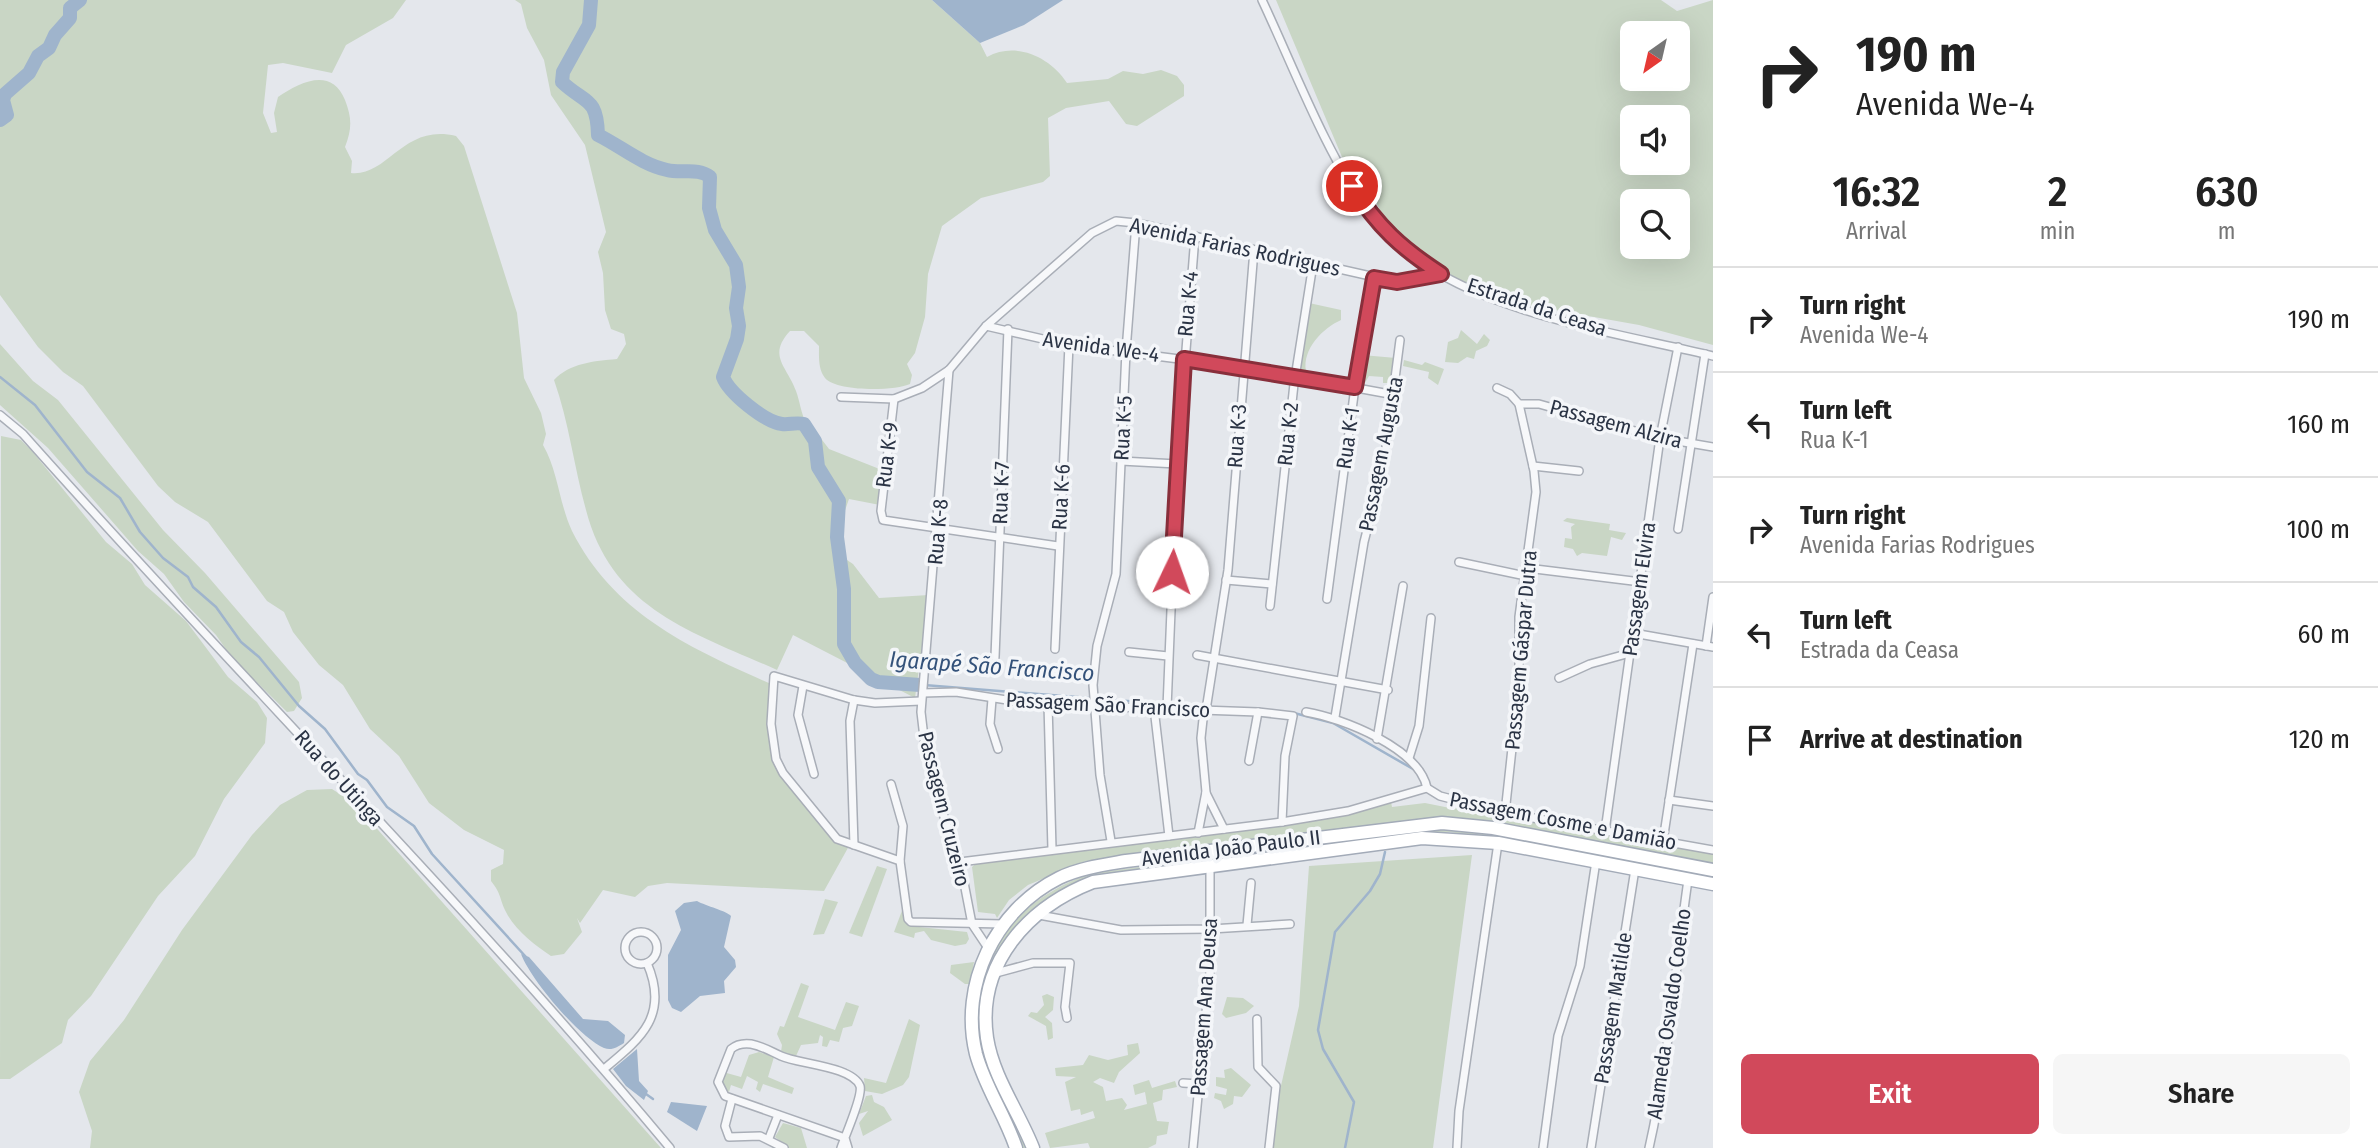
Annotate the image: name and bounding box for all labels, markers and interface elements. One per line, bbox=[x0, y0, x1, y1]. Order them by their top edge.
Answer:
north arrow bbox=[1620, 21, 1690, 91]
map controls bbox=[1620, 21, 1690, 259]
text: 190 m bbox=[1856, 25, 1976, 84]
icon: right bbox=[1741, 28, 1832, 119]
text: Avenida We-4 bbox=[1856, 85, 2034, 123]
button: sound bbox=[1620, 105, 1690, 175]
pin bbox=[1322, 156, 1382, 216]
icon: arrive bbox=[1333, 167, 1371, 205]
text: 16:32 bbox=[1832, 167, 1920, 217]
text: 2 bbox=[2048, 167, 2067, 217]
text: 630 bbox=[2195, 167, 2259, 217]
button: search bbox=[1620, 189, 1690, 259]
street label: Avenida Farias Rodrigues bbox=[1127, 212, 1343, 282]
text: Arrival bbox=[1846, 217, 1907, 245]
text: min bbox=[2040, 217, 2075, 245]
text: m bbox=[2218, 217, 2236, 245]
street label: Rua K-4 bbox=[1172, 270, 1204, 338]
street label: Estrada da Ceasa bbox=[1464, 272, 1610, 342]
text: Turn right bbox=[1800, 290, 1906, 321]
icon: right bbox=[1741, 301, 1779, 339]
text: 190 m bbox=[2288, 304, 2350, 335]
text: Avenida We-4 bbox=[1800, 321, 1928, 349]
street label: Avenida We-4 bbox=[1041, 326, 1161, 368]
street label: Passagem Augusta bbox=[1353, 374, 1409, 534]
street label: Passagem Alzira bbox=[1547, 394, 1685, 454]
street label: Rua K-5 bbox=[1108, 395, 1138, 461]
text: Turn left bbox=[1800, 395, 1892, 426]
street label: Rua K-2 bbox=[1272, 401, 1304, 467]
street label: Rua K-3 bbox=[1222, 403, 1252, 469]
street label: Rua K-1 bbox=[1331, 405, 1365, 471]
icon: left bbox=[1741, 406, 1779, 444]
text: 160 m bbox=[2287, 409, 2350, 440]
street label: Rua K-9 bbox=[870, 421, 904, 489]
text: Rua K-1 bbox=[1800, 426, 1868, 454]
street label: Rua K-7 bbox=[987, 461, 1015, 525]
street label: Rua K-6 bbox=[1046, 463, 1076, 531]
street label: Rua K-8 bbox=[922, 498, 954, 566]
text: Turn right bbox=[1800, 500, 1906, 531]
icon: right bbox=[1741, 511, 1779, 549]
text: 100 m bbox=[2287, 514, 2350, 545]
street label: Passagem Elvira bbox=[1617, 520, 1661, 658]
text: Avenida Farias Rodrigues bbox=[1800, 531, 2035, 559]
position arrow bbox=[1135, 535, 1209, 609]
street label: Passagem Gáspar Dutra bbox=[1499, 549, 1543, 751]
text: Turn left bbox=[1800, 605, 1892, 636]
icon: left bbox=[1741, 616, 1779, 654]
text: 60 m bbox=[2297, 619, 2350, 650]
text: Estrada da Ceasa bbox=[1800, 636, 1959, 664]
water label: Igarapé São Francisco bbox=[889, 645, 1095, 687]
street label: Passagem São Francisco bbox=[1005, 687, 1211, 723]
icon: arrive bbox=[1741, 721, 1779, 759]
text: Arrive at destination bbox=[1800, 724, 2023, 755]
text: 120 m bbox=[2289, 724, 2350, 755]
street label: Rua do Utinga bbox=[289, 725, 389, 831]
street label: Passagem Cruzeiro bbox=[912, 729, 976, 889]
street label: Passagem Cosme e Damião bbox=[1447, 786, 1679, 856]
street label: Avenida João Paulo II bbox=[1140, 824, 1322, 872]
street label: Alameda Osvaldo Coelho bbox=[1641, 907, 1697, 1121]
street label: Passagem Ana Deusa bbox=[1185, 917, 1223, 1097]
street label: Passagem Matilde bbox=[1588, 930, 1638, 1086]
button: Exit bbox=[1741, 1054, 2039, 1134]
button: Share bbox=[2053, 1054, 2350, 1134]

